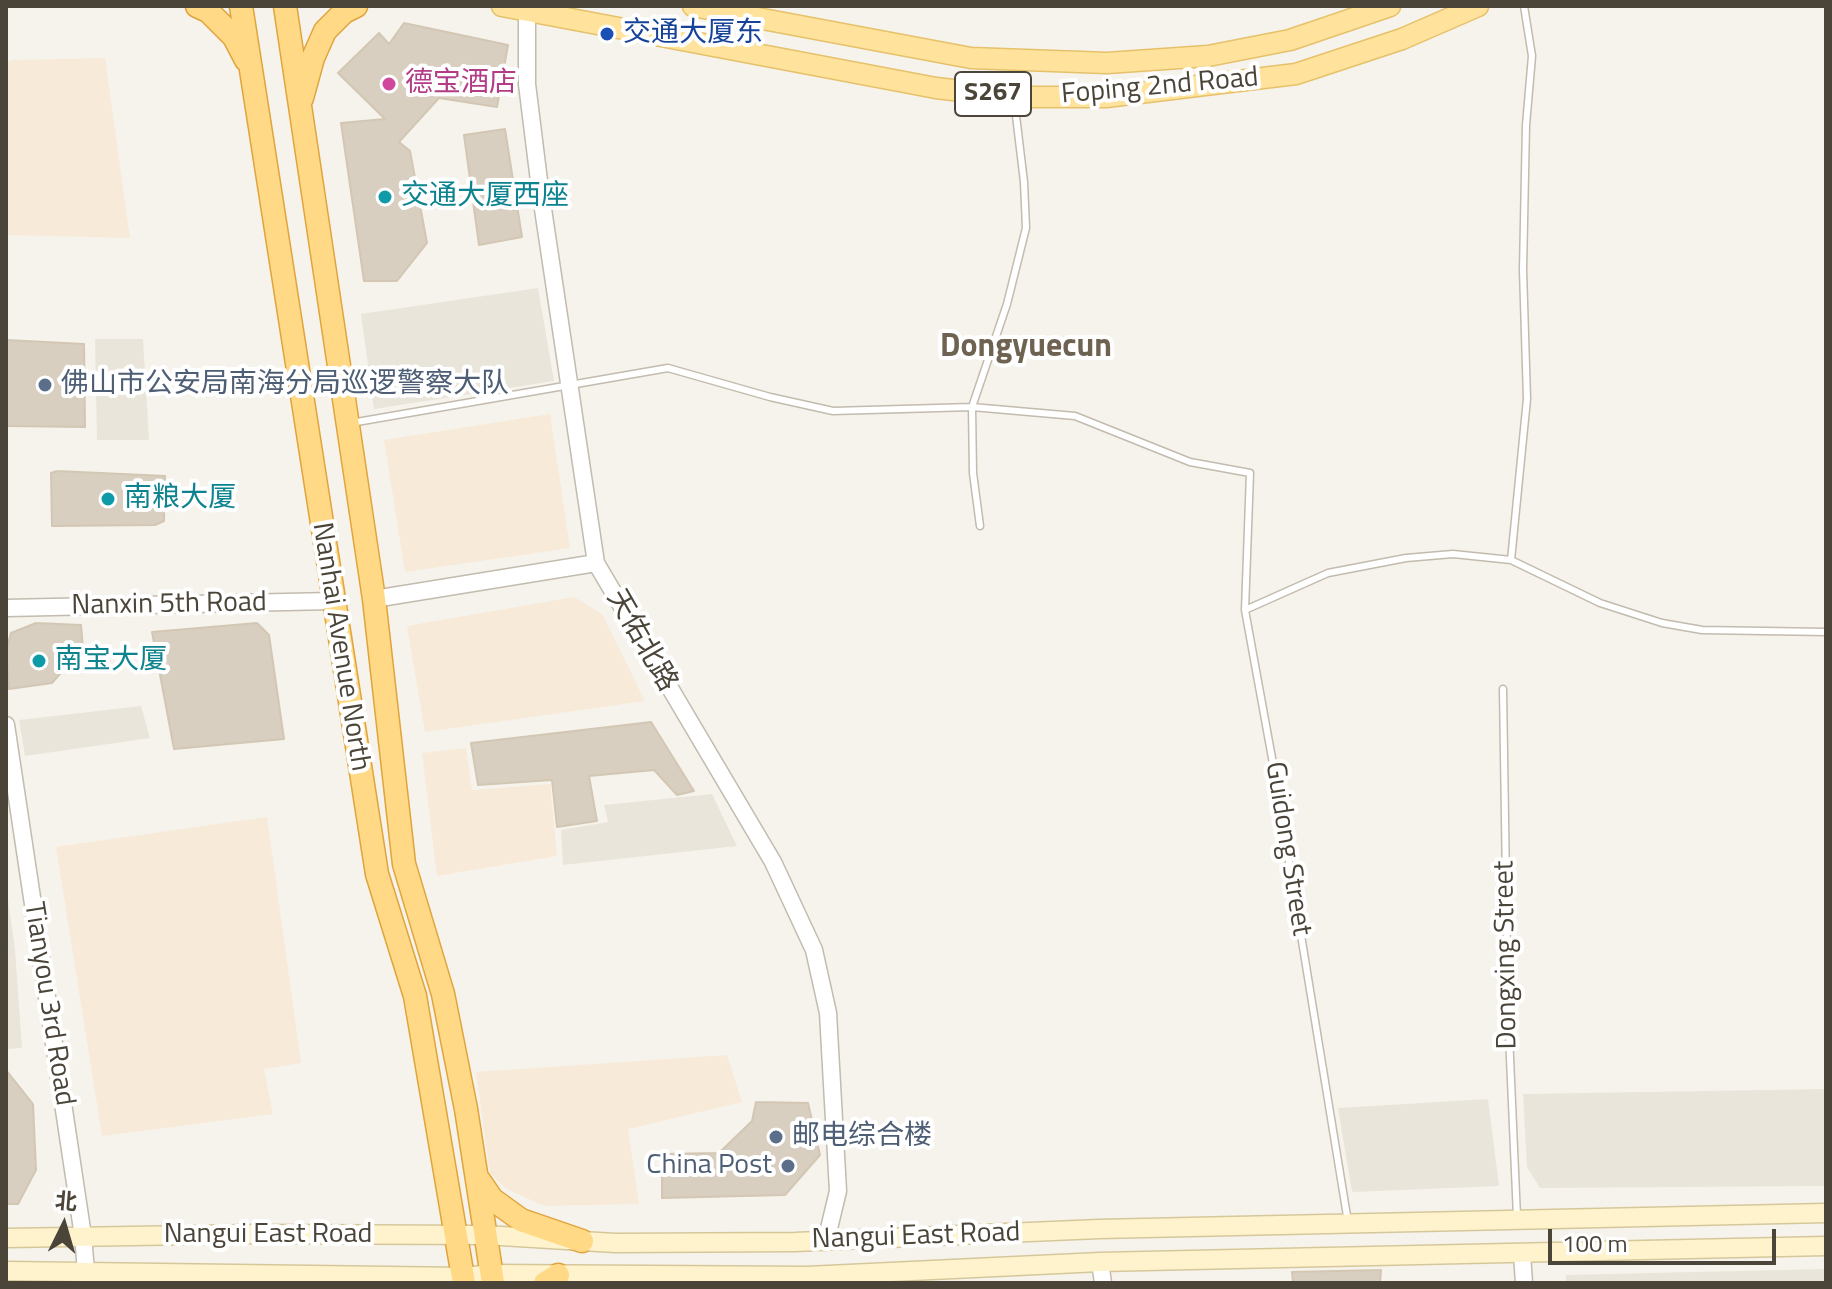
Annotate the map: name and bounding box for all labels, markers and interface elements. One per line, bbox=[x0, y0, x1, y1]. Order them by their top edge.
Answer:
place label: 交通大厦东 bbox=[623, 17, 763, 51]
marker: 交通大厦东 bbox=[598, 25, 616, 43]
street label: Foping 2nd Road bbox=[1060, 62, 1260, 112]
place label: 德宝酒店 bbox=[405, 67, 517, 101]
road number: S267 bbox=[955, 72, 1031, 116]
marker: 德宝酒店 bbox=[380, 75, 398, 93]
place label: 交通大厦西座 bbox=[401, 180, 569, 214]
marker: 交通大厦西座 bbox=[376, 188, 394, 206]
district label: Dongyuecun bbox=[940, 329, 1112, 367]
place label: 佛山市公安局南海分局巡逻警察大队 bbox=[61, 368, 509, 402]
marker: 佛山市公安局南海分局巡逻警察大队 bbox=[36, 376, 54, 394]
place label: 南粮大厦 bbox=[124, 482, 236, 516]
marker: 南粮大厦 bbox=[99, 490, 117, 508]
street label: Nanhai Avenue North bbox=[304, 520, 376, 774]
street label: 天佑北路 bbox=[598, 584, 684, 698]
street label: Nanxin 5th Road bbox=[71, 586, 267, 624]
place label: 南宝大厦 bbox=[55, 644, 167, 678]
marker: 南宝大厦 bbox=[30, 652, 48, 670]
street label: Guidong Street bbox=[1257, 760, 1317, 938]
street label: Dongxing Street bbox=[1489, 860, 1525, 1050]
street label: Tianyou 3rd Road bbox=[15, 900, 81, 1108]
place label: 邮电综合楼 bbox=[792, 1120, 932, 1154]
marker: 邮电综合楼 bbox=[767, 1128, 785, 1146]
place label: China Post bbox=[646, 1149, 772, 1183]
marker: China Post bbox=[779, 1157, 797, 1175]
text: 北 bbox=[54, 1183, 79, 1219]
north arrow bbox=[24, 1185, 104, 1265]
scale bar bbox=[1552, 1213, 1780, 1263]
street label: Nangui East Road bbox=[811, 1217, 1021, 1257]
street label: Nangui East Road bbox=[164, 1218, 372, 1252]
text: 100 m bbox=[1562, 1225, 1628, 1261]

